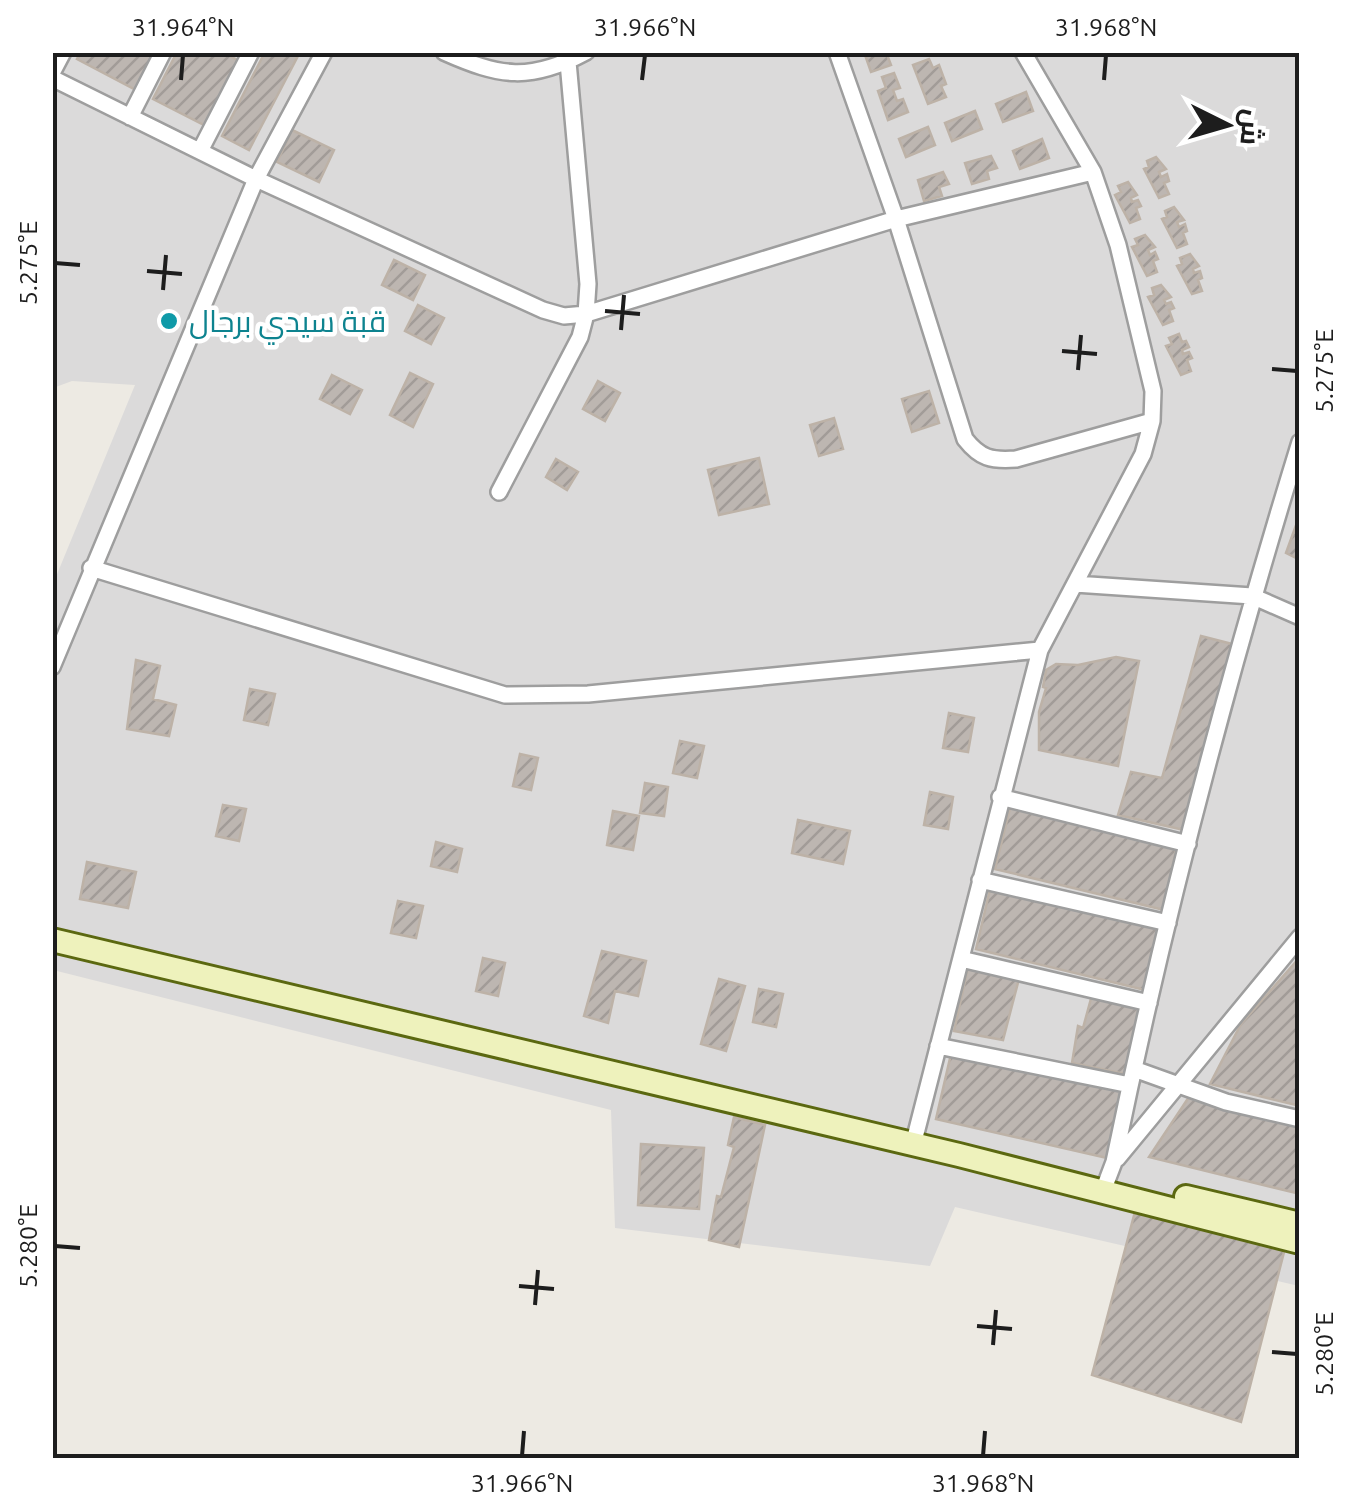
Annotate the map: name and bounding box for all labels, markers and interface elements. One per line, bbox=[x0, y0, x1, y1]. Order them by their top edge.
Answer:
text: 31.964°N bbox=[132, 13, 234, 41]
text: 31.966°N bbox=[594, 13, 696, 41]
text: 31.968°N bbox=[1055, 13, 1157, 41]
north arrow bbox=[1177, 75, 1277, 175]
text: ش bbox=[1233, 108, 1269, 146]
text: 5.275°E bbox=[14, 221, 42, 305]
place label: قبة سيدي برجال bbox=[189, 304, 386, 345]
marker: قبة سيدي برجال bbox=[158, 310, 180, 332]
text: 5.275°E bbox=[1310, 329, 1338, 413]
text: 5.280°E bbox=[14, 1204, 42, 1288]
text: 5.280°E bbox=[1310, 1312, 1338, 1396]
text: 31.966°N bbox=[471, 1469, 573, 1497]
text: 31.968°N bbox=[932, 1469, 1034, 1497]

